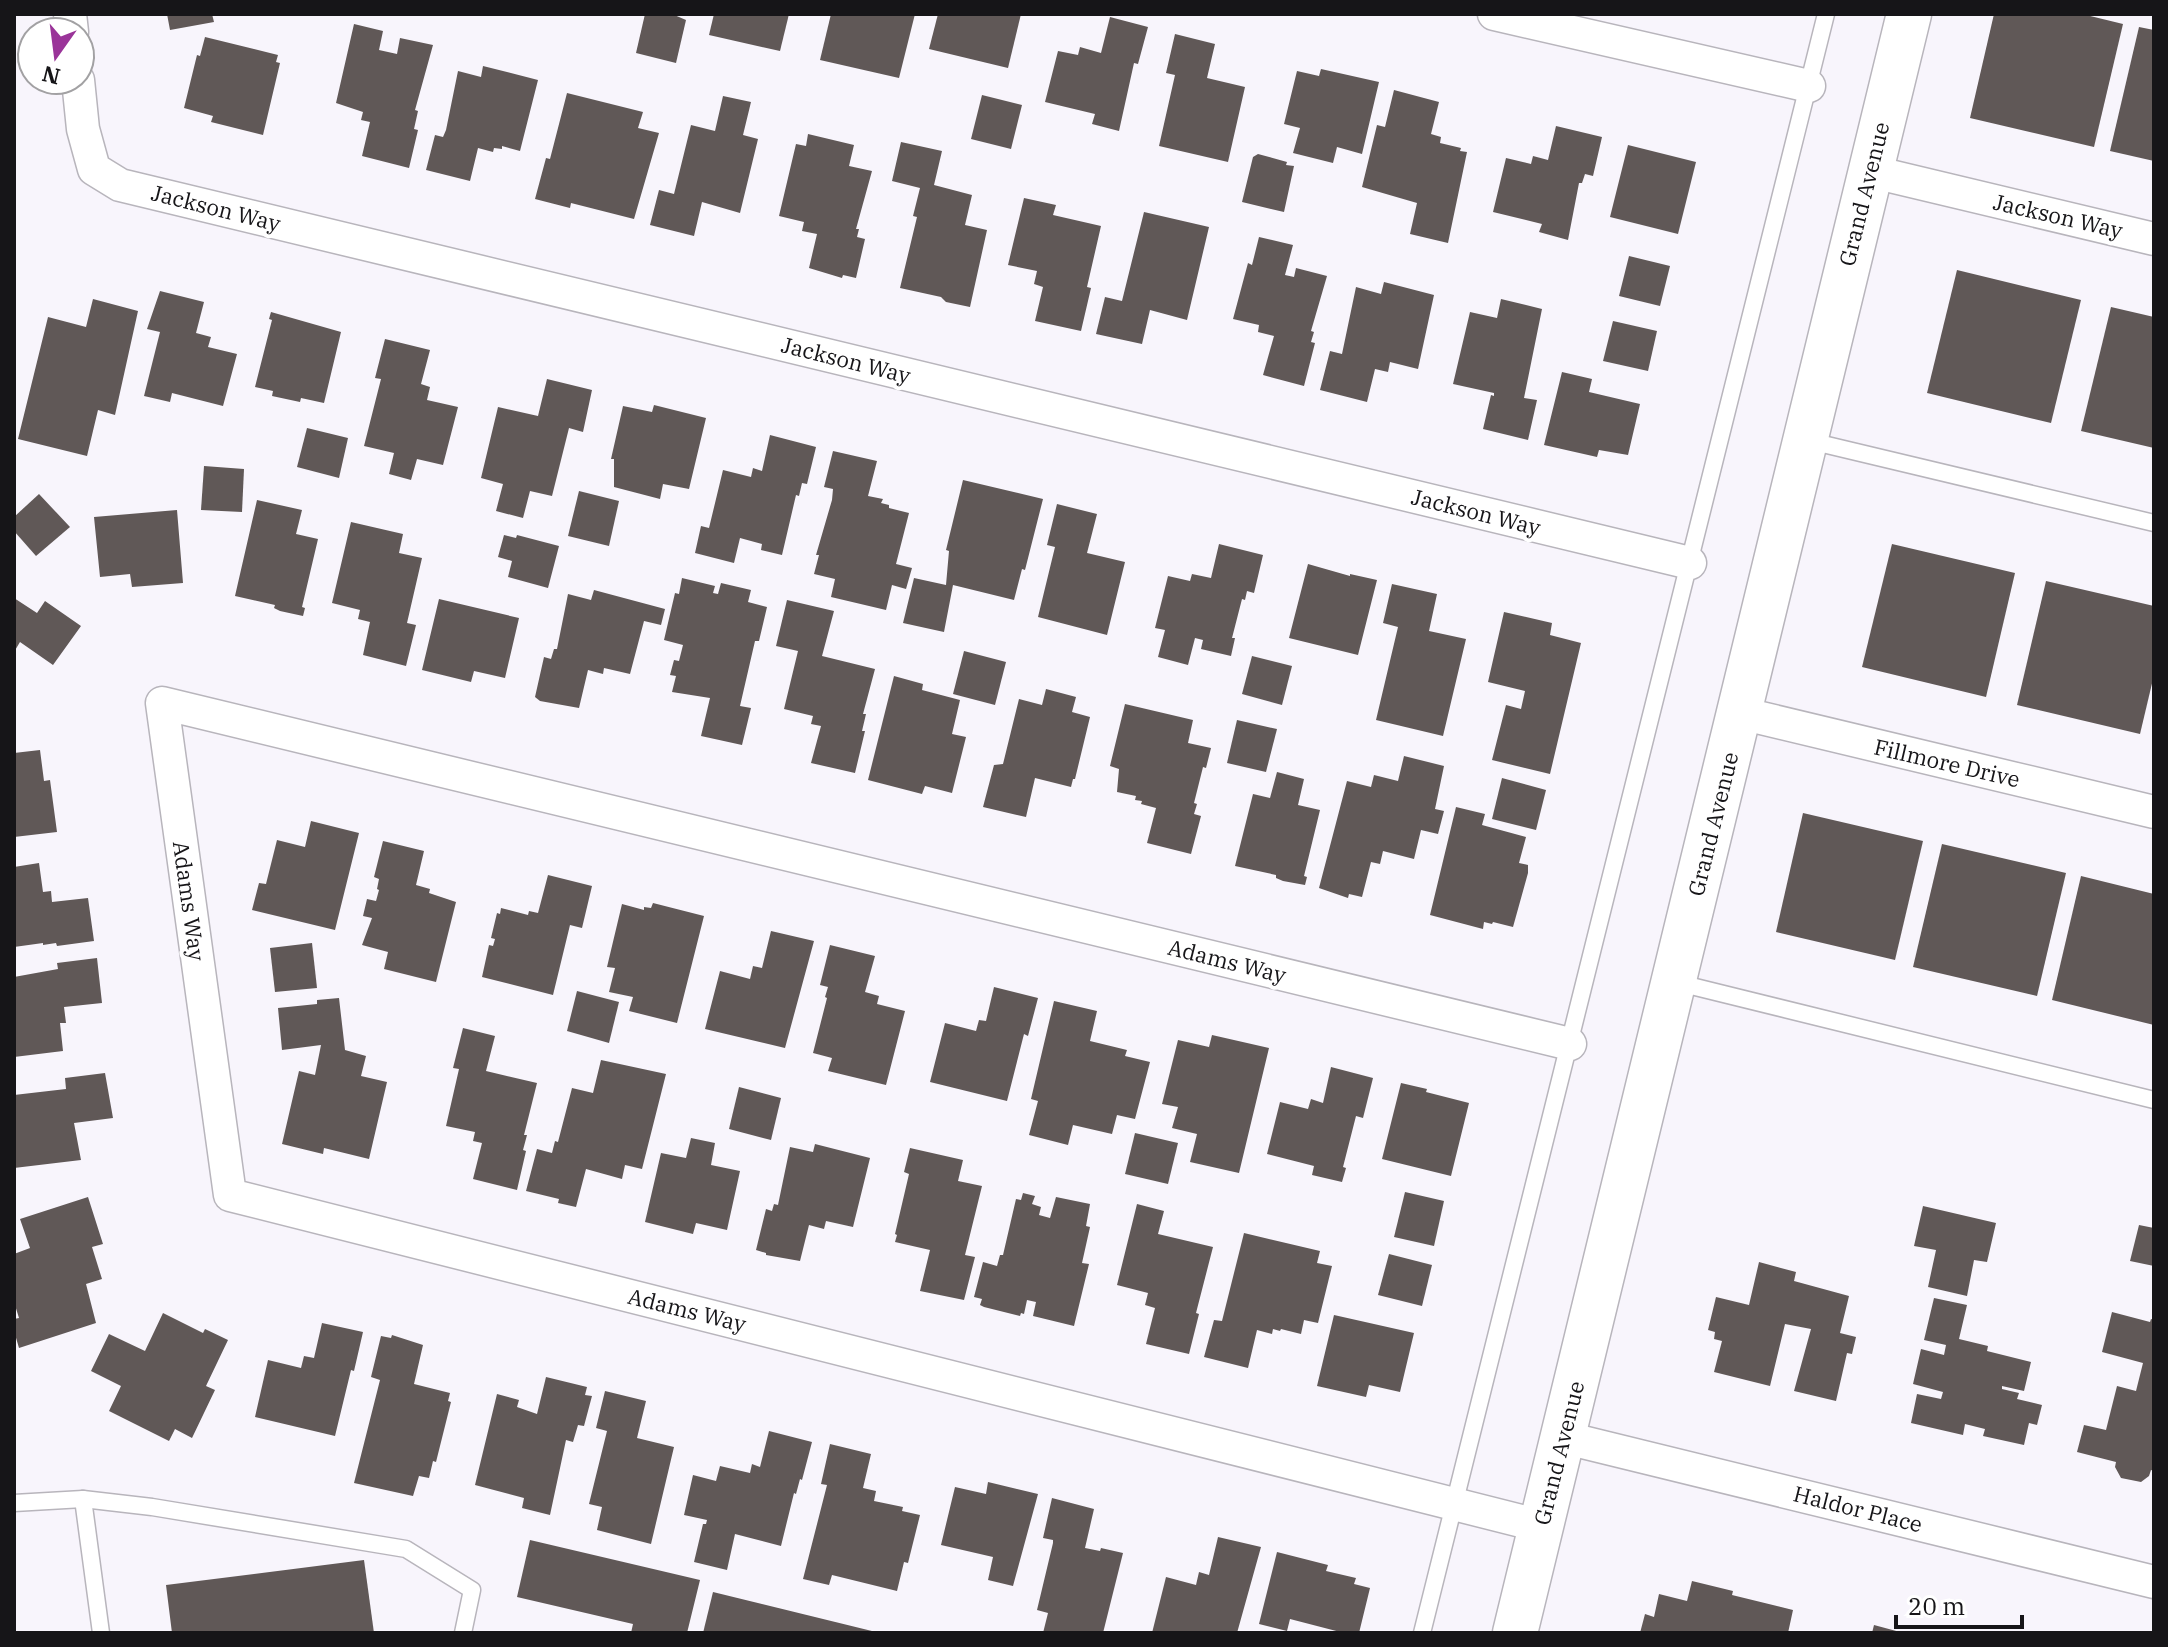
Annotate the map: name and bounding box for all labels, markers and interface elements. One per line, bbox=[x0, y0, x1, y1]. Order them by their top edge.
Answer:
north arrow bbox=[16, 16, 96, 96]
text: N bbox=[39, 60, 63, 92]
street label: Grand Avenue bbox=[1832, 119, 1895, 269]
street label: Jackson Way bbox=[149, 177, 284, 238]
street label: Jackson Way bbox=[1991, 187, 2126, 245]
street label: Jackson Way bbox=[779, 329, 914, 390]
street label: Jackson Way bbox=[1409, 481, 1544, 542]
street label: Fillmore Drive bbox=[1871, 732, 2023, 793]
street label: Grand Avenue bbox=[1681, 749, 1744, 899]
street label: Adams Way bbox=[167, 839, 212, 963]
street label: Adams Way bbox=[1165, 932, 1289, 989]
street label: Adams Way bbox=[625, 1281, 749, 1338]
street label: Grand Avenue bbox=[1527, 1378, 1590, 1528]
street label: Haldor Place bbox=[1791, 1478, 1926, 1539]
scale bar bbox=[1896, 1579, 2022, 1629]
text: 20 m bbox=[1908, 1590, 1965, 1622]

